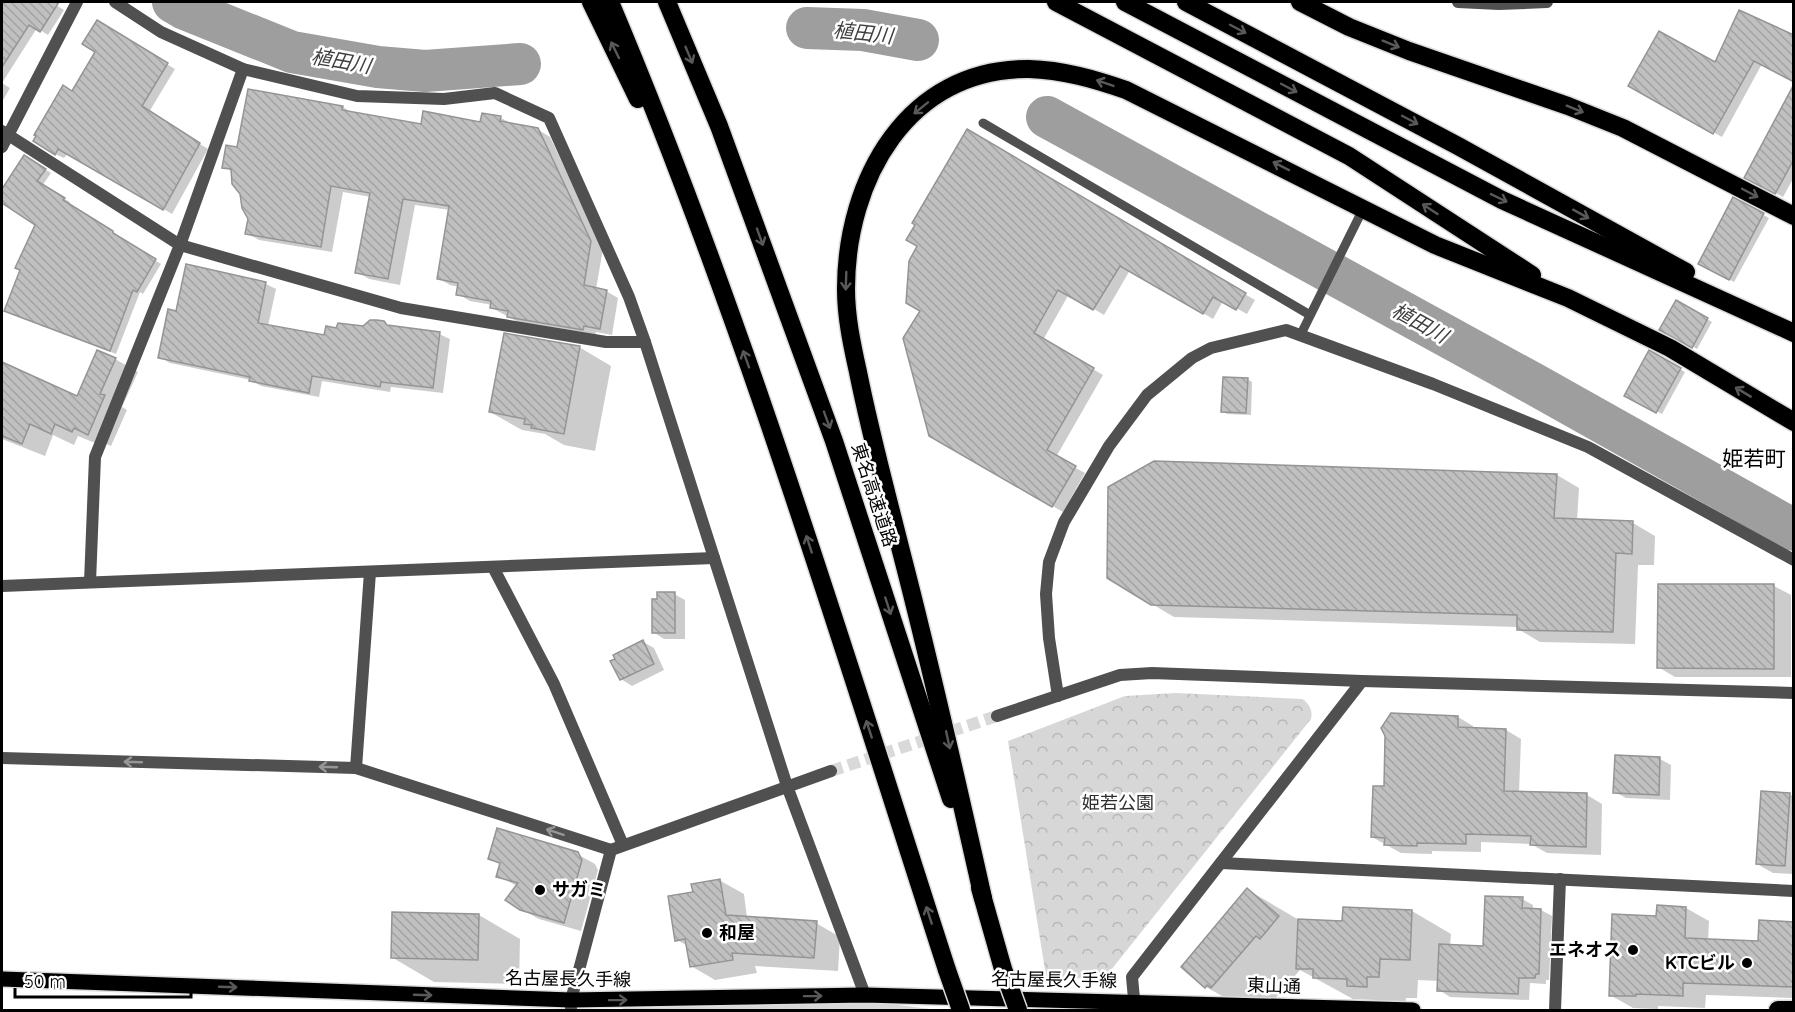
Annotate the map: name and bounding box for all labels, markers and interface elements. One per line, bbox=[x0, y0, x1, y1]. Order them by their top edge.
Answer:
water label: 植田川 bbox=[832, 17, 896, 48]
one-way arrow bbox=[1228, 24, 1246, 35]
one-way arrow bbox=[1381, 39, 1400, 50]
one-way arrow bbox=[608, 42, 620, 60]
water label: 植田川 bbox=[309, 43, 375, 78]
one-way arrow bbox=[684, 46, 696, 64]
one-way arrow bbox=[1096, 77, 1115, 88]
one-way arrow bbox=[1279, 83, 1297, 94]
one-way arrow bbox=[913, 101, 929, 114]
one-way arrow bbox=[1565, 104, 1584, 115]
one-way arrow bbox=[1401, 115, 1419, 127]
one-way arrow bbox=[1272, 160, 1290, 172]
one-way arrow bbox=[1741, 188, 1759, 199]
one-way arrow bbox=[1489, 193, 1507, 204]
one-way arrow bbox=[1422, 203, 1439, 215]
one-way arrow bbox=[1572, 208, 1589, 220]
one-way arrow bbox=[755, 227, 766, 246]
one-way arrow bbox=[841, 270, 852, 290]
water label: 植田川 bbox=[1388, 297, 1454, 349]
one-way arrow bbox=[740, 350, 751, 369]
one-way arrow bbox=[1735, 385, 1752, 397]
one-way arrow bbox=[822, 411, 833, 429]
street label: 東名高速道路 bbox=[847, 440, 902, 550]
district label: 姫若町 bbox=[1723, 445, 1786, 471]
one-way arrow bbox=[803, 535, 814, 554]
one-way arrow bbox=[883, 596, 894, 615]
one-way arrow bbox=[863, 720, 874, 739]
one-way arrow bbox=[943, 730, 954, 749]
one-way arrow bbox=[124, 756, 144, 768]
one-way arrow bbox=[319, 762, 339, 773]
park label: 姫若公園 bbox=[1082, 791, 1154, 814]
one-way arrow bbox=[546, 826, 565, 837]
place label: サガミ bbox=[552, 878, 606, 901]
marker: サガミ bbox=[533, 883, 547, 897]
one-way arrow bbox=[923, 906, 934, 925]
place label: 和屋 bbox=[719, 921, 755, 944]
marker: 和屋 bbox=[700, 926, 714, 940]
place label: エネオス bbox=[1549, 938, 1621, 961]
marker: エネオス bbox=[1626, 943, 1640, 957]
place label: KTCビル bbox=[1665, 951, 1735, 974]
marker: KTCビル bbox=[1740, 956, 1754, 970]
scale bar bbox=[15, 961, 190, 999]
street label: 名古屋長久手線 bbox=[505, 966, 631, 991]
street label: 名古屋長久手線 bbox=[991, 967, 1117, 992]
text: 50 m bbox=[24, 970, 66, 993]
street label: 東山通 bbox=[1247, 973, 1301, 998]
one-way arrow bbox=[217, 982, 237, 993]
one-way arrow bbox=[412, 989, 432, 1000]
one-way arrow bbox=[802, 990, 822, 1002]
one-way arrow bbox=[607, 994, 627, 1006]

